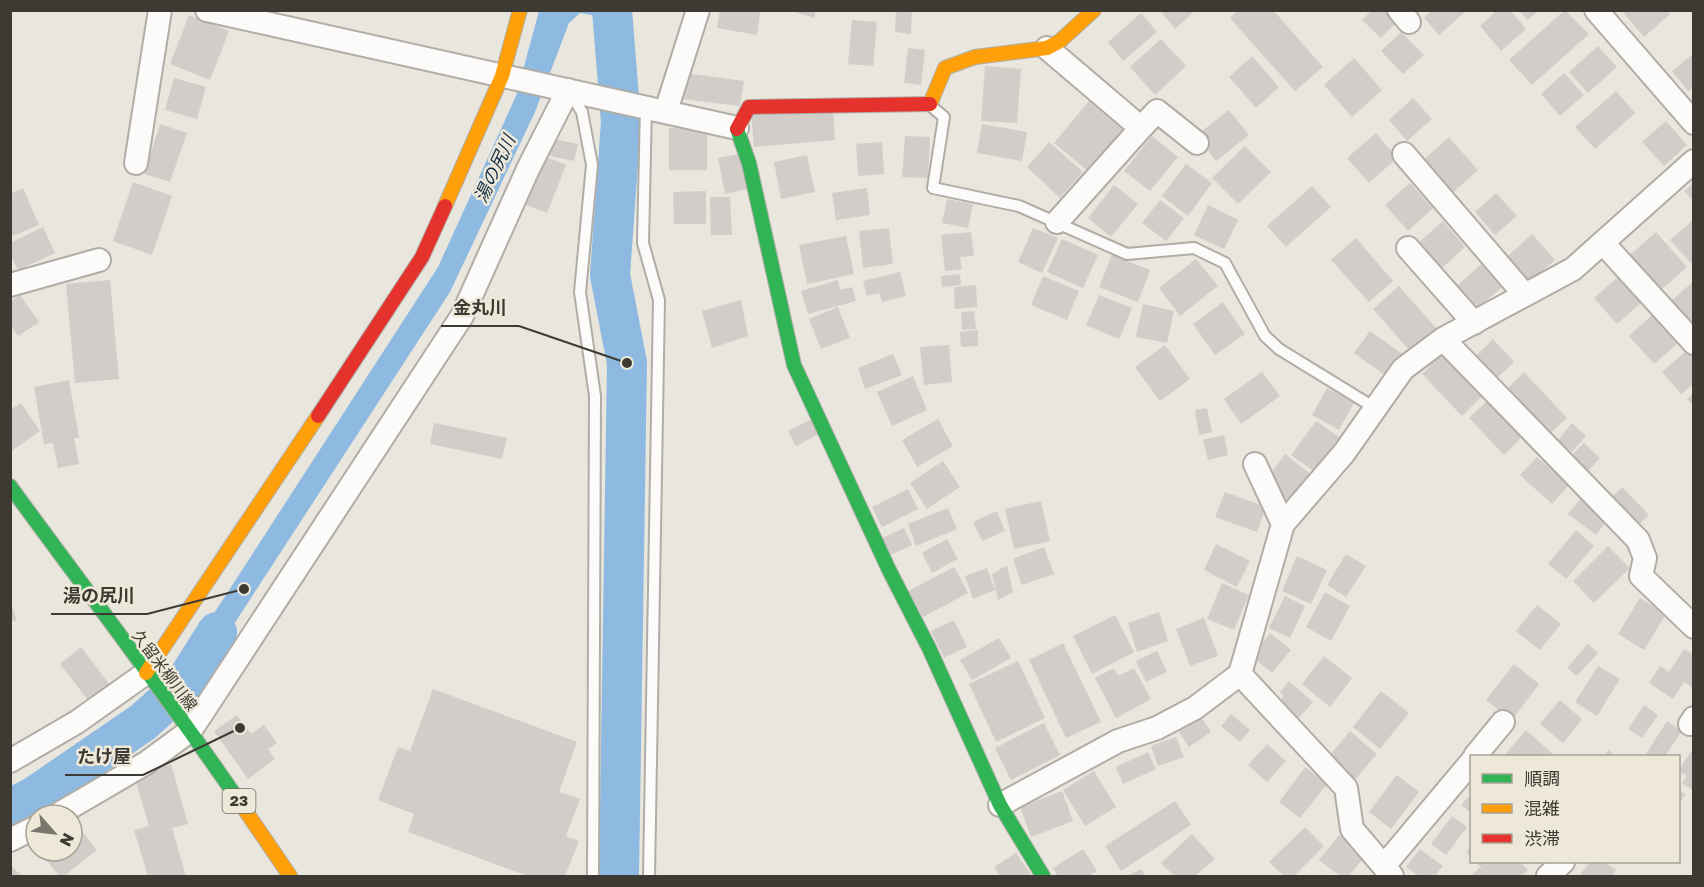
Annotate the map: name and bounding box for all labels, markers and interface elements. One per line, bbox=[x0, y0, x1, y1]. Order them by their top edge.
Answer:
water label: 湯の尻川 bbox=[469, 129, 520, 206]
callout: 金丸川 bbox=[441, 290, 519, 326]
text: 金丸川 bbox=[453, 296, 507, 318]
callout: 湯の尻川 bbox=[51, 578, 147, 614]
text: 湯の尻川 bbox=[63, 584, 135, 606]
street label: 久留米柳川線 bbox=[128, 626, 202, 714]
callout: たけ屋 bbox=[65, 739, 143, 775]
text: たけ屋 bbox=[77, 745, 131, 767]
legend bbox=[1470, 755, 1680, 863]
text: 順調 bbox=[1524, 767, 1560, 789]
road number: 23 bbox=[222, 789, 256, 813]
text: 混雑 bbox=[1524, 797, 1560, 819]
north arrow bbox=[24, 803, 84, 863]
text: 渋滞 bbox=[1524, 827, 1560, 849]
text: N bbox=[56, 830, 79, 850]

